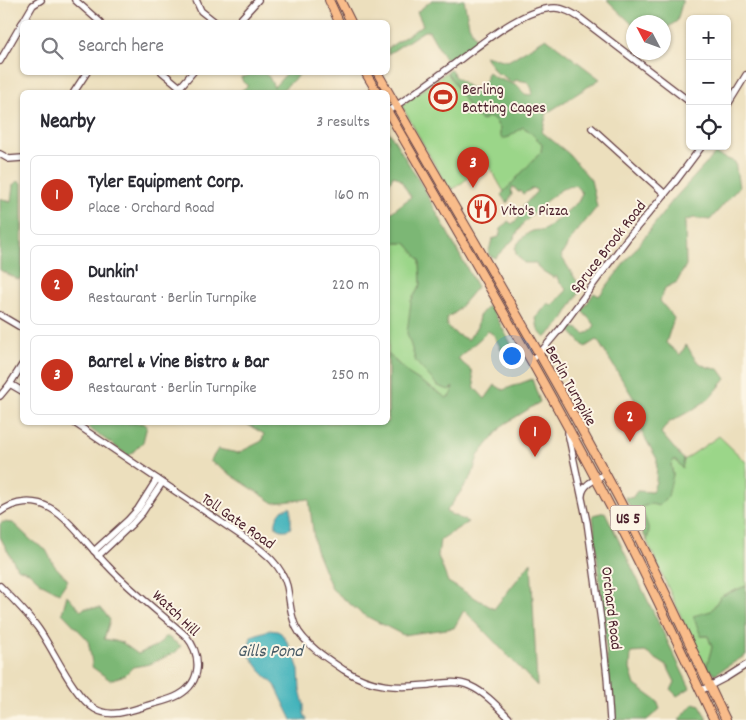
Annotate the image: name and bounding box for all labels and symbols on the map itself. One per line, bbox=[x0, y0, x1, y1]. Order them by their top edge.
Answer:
north arrow bbox=[626, 15, 671, 60]
place label: Berling Batting Cages bbox=[462, 79, 546, 120]
sports icon: Berling Batting Cages bbox=[428, 82, 458, 112]
pin: 3 bbox=[457, 147, 489, 188]
restaurant icon: Vito's Pizza bbox=[467, 194, 497, 224]
street label: Spruce Brook Road bbox=[565, 196, 653, 299]
place label: Vito's Pizza bbox=[501, 200, 569, 223]
street label: Berlin Turnpike bbox=[538, 342, 601, 431]
your location bbox=[499, 343, 525, 369]
pin: 2 bbox=[614, 401, 646, 442]
pin: 1 bbox=[519, 416, 551, 457]
street label: Toll Gate Road bbox=[196, 488, 279, 556]
road number: US 5 bbox=[610, 506, 646, 530]
street label: Orchard Road bbox=[594, 566, 627, 651]
street label: Watch Hill bbox=[146, 585, 205, 643]
water label: Gills Pond bbox=[237, 640, 305, 665]

